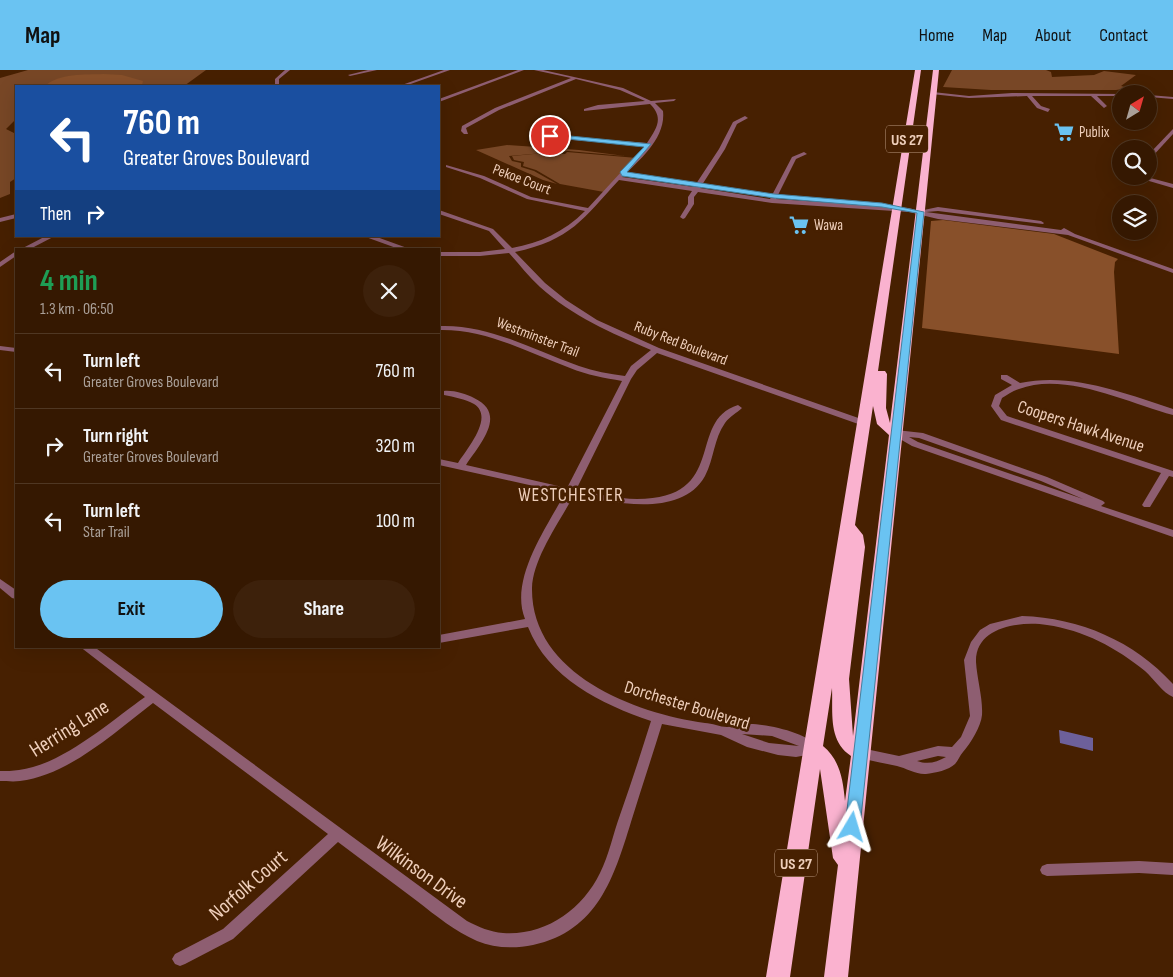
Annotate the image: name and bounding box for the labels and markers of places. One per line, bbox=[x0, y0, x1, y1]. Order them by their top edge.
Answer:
pin bbox=[529, 115, 571, 157]
supermarket icon: Publix bbox=[1053, 121, 1075, 143]
place label: Publix bbox=[1079, 123, 1110, 142]
supermarket icon: Wawa bbox=[788, 214, 810, 236]
place label: Wawa bbox=[814, 216, 843, 235]

